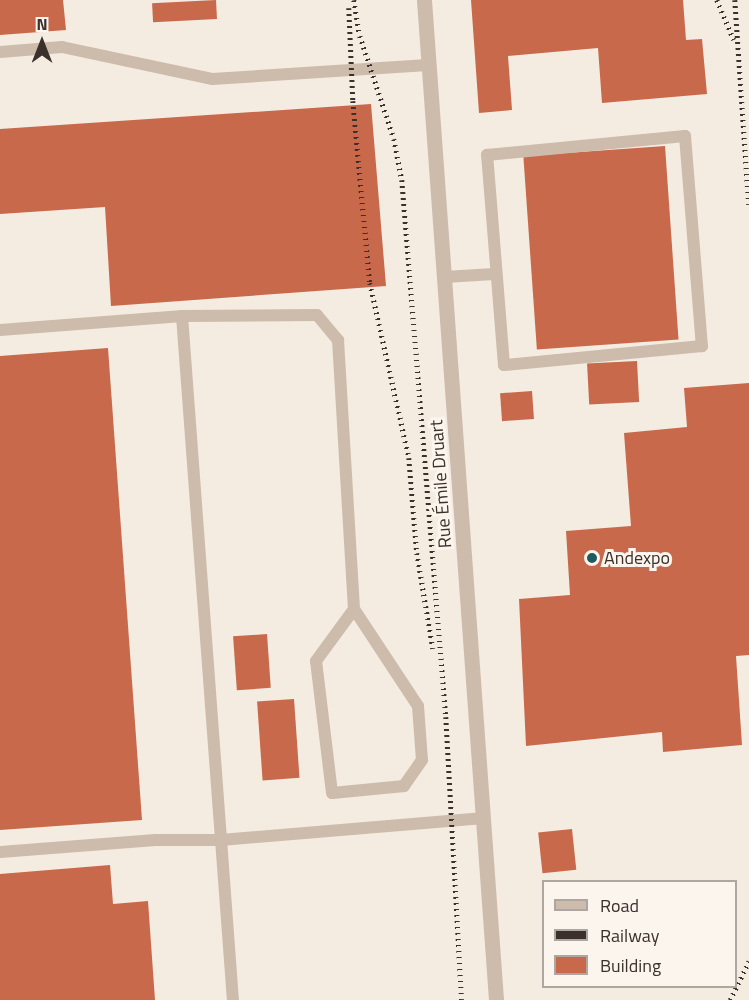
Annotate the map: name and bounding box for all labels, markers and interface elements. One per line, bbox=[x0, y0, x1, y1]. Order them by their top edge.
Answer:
north arrow bbox=[12, 12, 72, 72]
text: N bbox=[36, 12, 48, 36]
street label: Rue Émile Druart bbox=[426, 419, 456, 549]
place label: Andexpo bbox=[604, 547, 670, 569]
marker: Andexpo bbox=[585, 551, 599, 565]
legend bbox=[542, 880, 737, 988]
text: Road bbox=[600, 892, 639, 919]
text: Railway bbox=[600, 922, 659, 949]
text: Building bbox=[600, 952, 661, 979]

